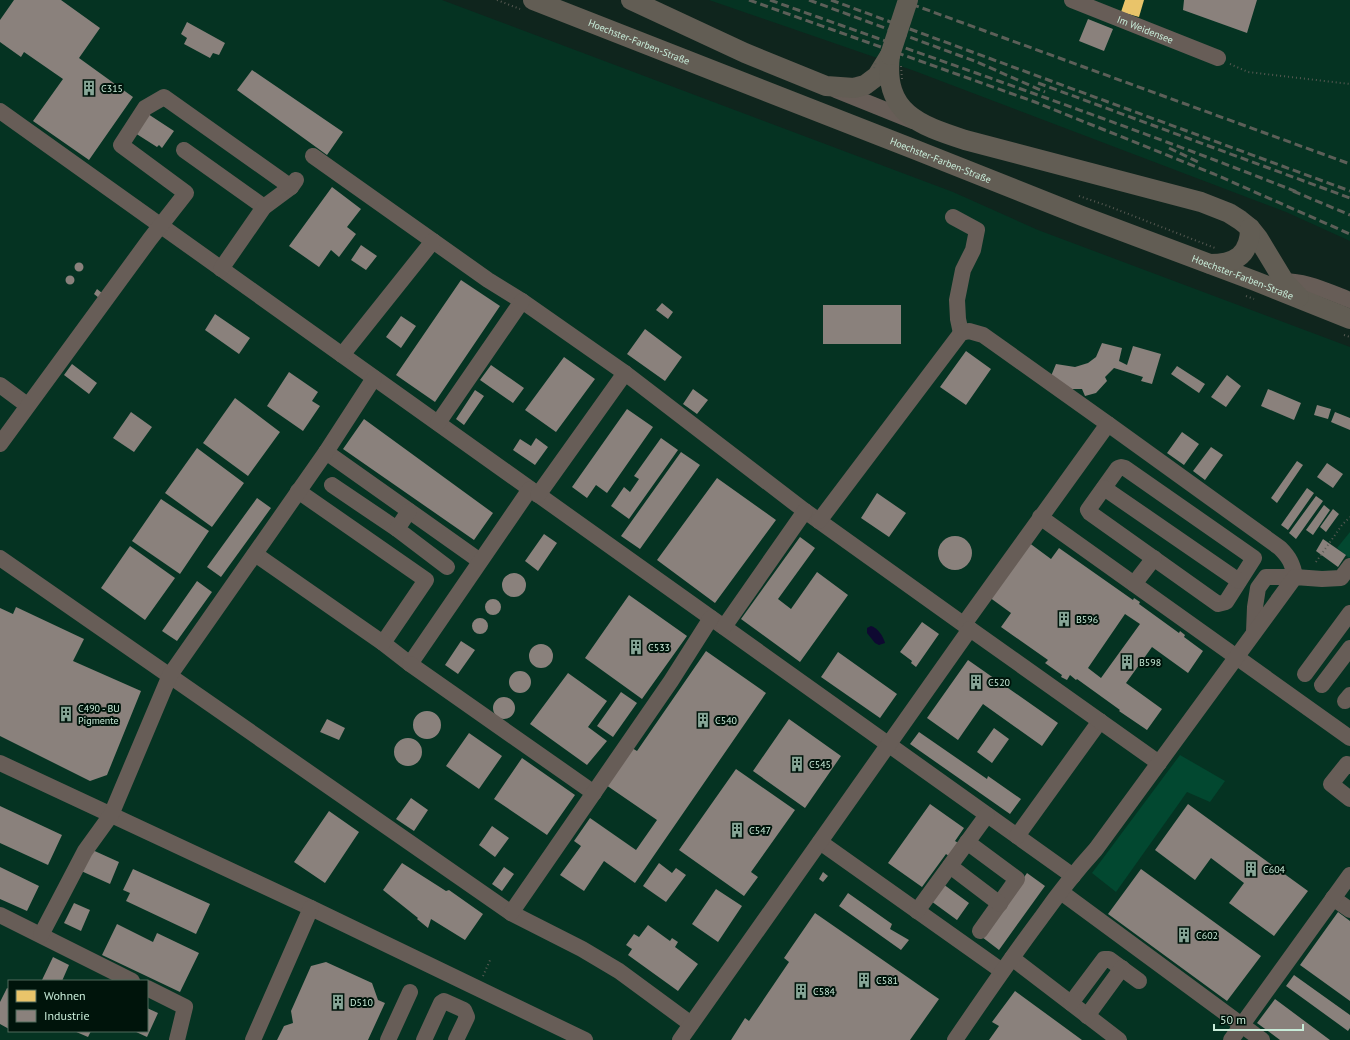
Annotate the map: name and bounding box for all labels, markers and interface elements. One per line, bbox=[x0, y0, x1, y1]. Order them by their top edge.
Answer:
street label: Im Weidensee bbox=[1115, 12, 1175, 46]
street label: Hoechster-Farben-Straße bbox=[587, 16, 692, 67]
building icon: C315 bbox=[80, 79, 98, 97]
place label: C315 bbox=[101, 82, 123, 95]
street label: Hoechster-Farben-Straße bbox=[888, 134, 993, 186]
street label: Hoechster-Farben-Straße bbox=[1190, 251, 1296, 302]
building icon: B596 bbox=[1055, 610, 1073, 628]
place label: B596 bbox=[1076, 613, 1098, 626]
building icon: C533 bbox=[627, 638, 645, 656]
place label: C533 bbox=[648, 641, 670, 654]
building icon: B598 bbox=[1118, 653, 1136, 671]
place label: B598 bbox=[1139, 656, 1161, 669]
building icon: C520 bbox=[967, 673, 985, 691]
place label: C520 bbox=[988, 676, 1011, 689]
place label: C490 - BU Pigmente bbox=[78, 702, 120, 727]
building icon: C490 - BU Pigmente bbox=[57, 705, 75, 723]
building icon: C540 bbox=[694, 711, 712, 729]
place label: C540 bbox=[715, 714, 738, 727]
building icon: C545 bbox=[788, 755, 806, 773]
place label: C545 bbox=[809, 758, 831, 771]
building icon: C547 bbox=[728, 821, 746, 839]
place label: C547 bbox=[749, 824, 771, 837]
building icon: C604 bbox=[1242, 860, 1260, 878]
place label: C604 bbox=[1263, 863, 1286, 876]
building icon: C602 bbox=[1175, 926, 1193, 944]
place label: C602 bbox=[1196, 929, 1218, 942]
building icon: C581 bbox=[855, 971, 873, 989]
place label: C581 bbox=[876, 974, 898, 987]
legend bbox=[8, 980, 148, 1032]
building icon: C584 bbox=[792, 982, 810, 1000]
place label: C584 bbox=[813, 985, 836, 998]
text: Wohnen bbox=[44, 988, 86, 1003]
building icon: D510 bbox=[329, 993, 347, 1011]
place label: D510 bbox=[350, 996, 373, 1009]
scale bar bbox=[1214, 1006, 1303, 1032]
text: Industrie bbox=[44, 1008, 90, 1023]
text: 50 m bbox=[1220, 1012, 1246, 1027]

